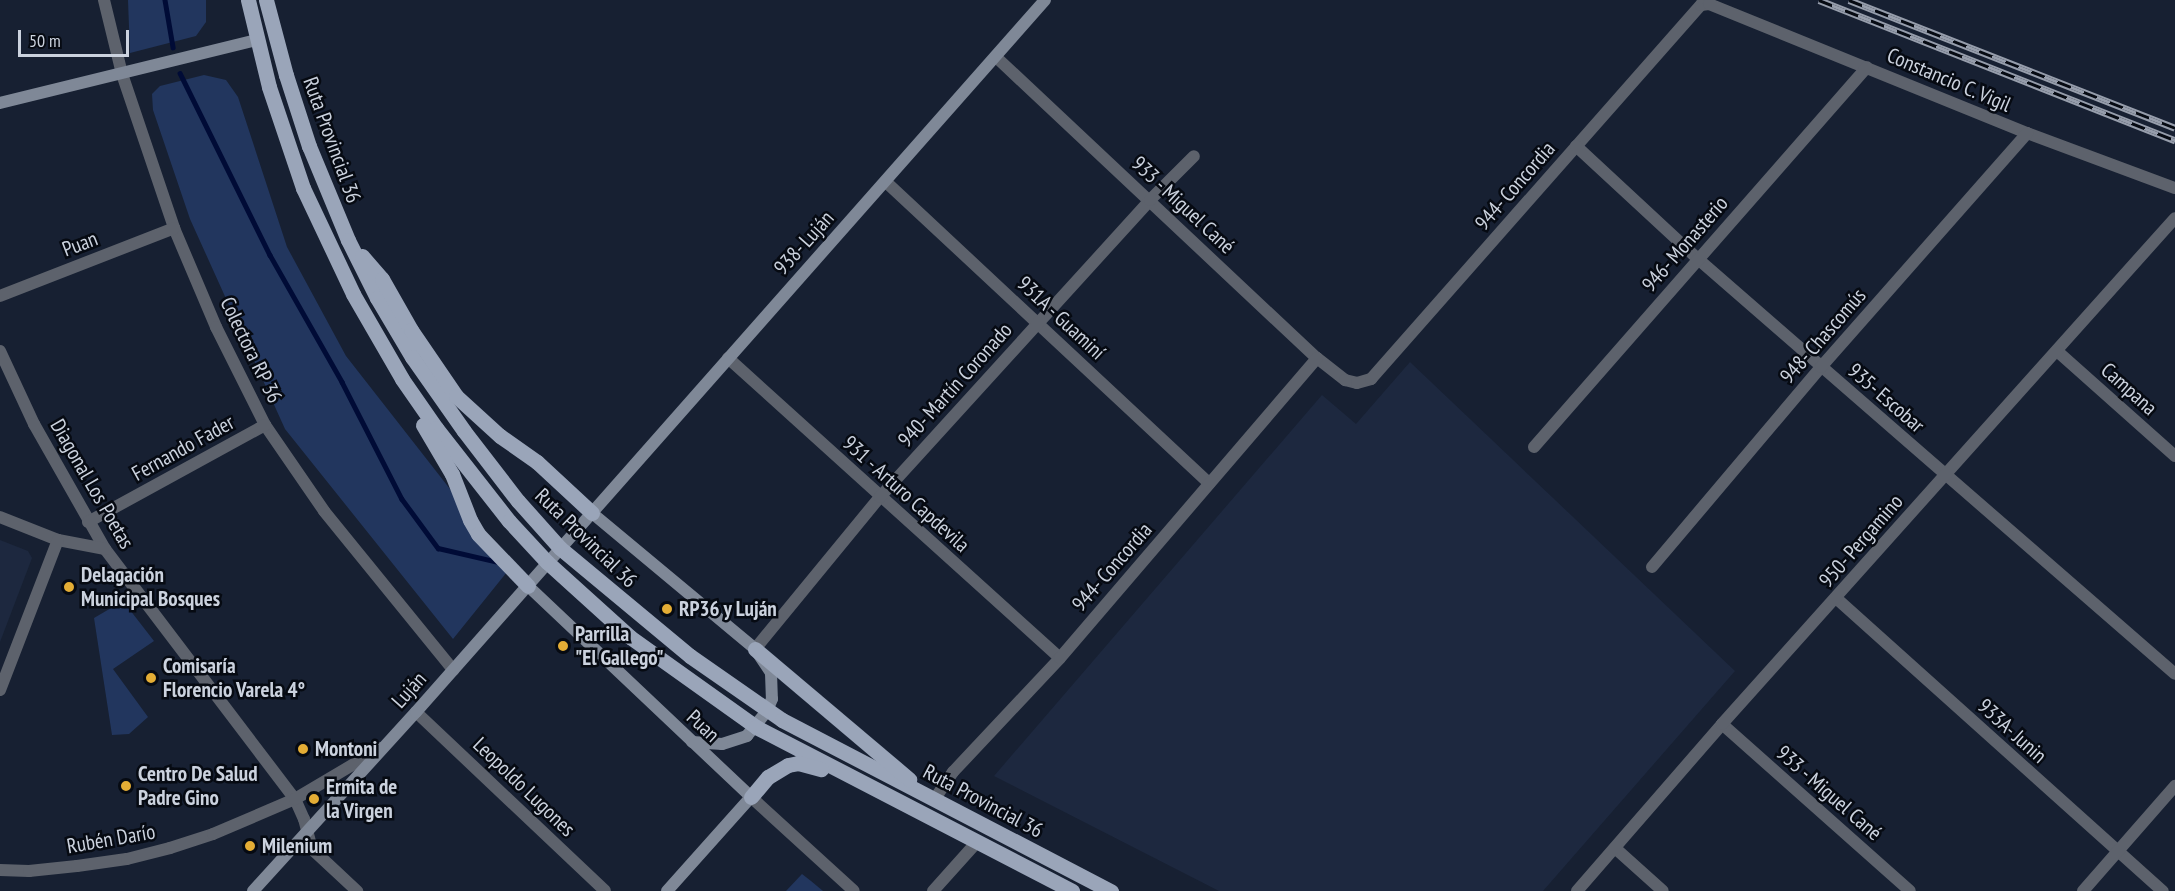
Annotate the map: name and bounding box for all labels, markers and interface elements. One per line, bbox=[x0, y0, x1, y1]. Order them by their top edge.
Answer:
scale bar bbox=[21, 18, 132, 56]
text: 50 m bbox=[29, 29, 61, 52]
street label: Constancio C. Vigil bbox=[1882, 42, 2016, 118]
street label: Ruta Provincial 36 bbox=[298, 74, 366, 206]
street label: 944- Concordia bbox=[1469, 136, 1561, 236]
street label: 933 - Miguel Cané bbox=[1126, 150, 1240, 260]
street label: 946- Monasterio bbox=[1636, 191, 1734, 297]
street label: 938- Luján bbox=[768, 205, 840, 281]
street label: Puan bbox=[59, 226, 101, 262]
street label: 931A - Guaminí bbox=[1011, 270, 1111, 366]
street label: 948- Chascomús bbox=[1774, 283, 1872, 389]
street label: Colectora RP 36 bbox=[214, 293, 288, 407]
street label: 940- Martín Coronado bbox=[892, 317, 1018, 453]
street label: 935- Escobar bbox=[1842, 357, 1930, 439]
street label: Campana bbox=[2096, 357, 2162, 421]
street label: Fernando Fader bbox=[127, 410, 239, 486]
street label: Diagonal Los Poetas bbox=[45, 415, 139, 553]
street label: 931 - Arturo Capdevila bbox=[837, 430, 975, 558]
street label: Ruta Provincial 36 bbox=[530, 483, 642, 593]
street label: 950- Pergamino bbox=[1813, 489, 1909, 593]
street label: 944- Concordia bbox=[1066, 517, 1158, 617]
place label: Delagación Municipal Bosques bbox=[81, 562, 220, 612]
marker: Delagación Municipal Bosques bbox=[62, 580, 76, 594]
place label: RP36 y Luján bbox=[679, 596, 778, 622]
marker: RP36 y Luján bbox=[660, 602, 674, 616]
place label: Parrilla "El Gallego" bbox=[575, 621, 664, 671]
marker: Parrilla "El Gallego" bbox=[556, 639, 570, 653]
place label: Comisaría Florencio Varela 4° bbox=[163, 653, 306, 703]
street label: Luján bbox=[386, 667, 432, 713]
marker: Comisaría Florencio Varela 4° bbox=[144, 671, 158, 685]
street label: 933A- Junin bbox=[1972, 693, 2052, 769]
street label: Puan bbox=[681, 705, 725, 747]
street label: Leopoldo Lugones bbox=[468, 732, 580, 842]
place label: Montoni bbox=[315, 736, 377, 762]
street label: 933 - Miguel Cané bbox=[1770, 740, 1888, 846]
marker: Montoni bbox=[296, 742, 310, 756]
street label: Ruta Provincial 36 bbox=[919, 759, 1047, 843]
place label: Centro De Salud Padre Gino bbox=[138, 761, 258, 811]
place label: Ermita de la Virgen bbox=[326, 774, 397, 824]
marker: Centro De Salud Padre Gino bbox=[119, 779, 133, 793]
marker: Ermita de la Virgen bbox=[307, 792, 321, 806]
street label: Rubén Darío bbox=[65, 819, 157, 859]
place label: Milenium bbox=[262, 833, 332, 859]
marker: Milenium bbox=[243, 839, 257, 853]

